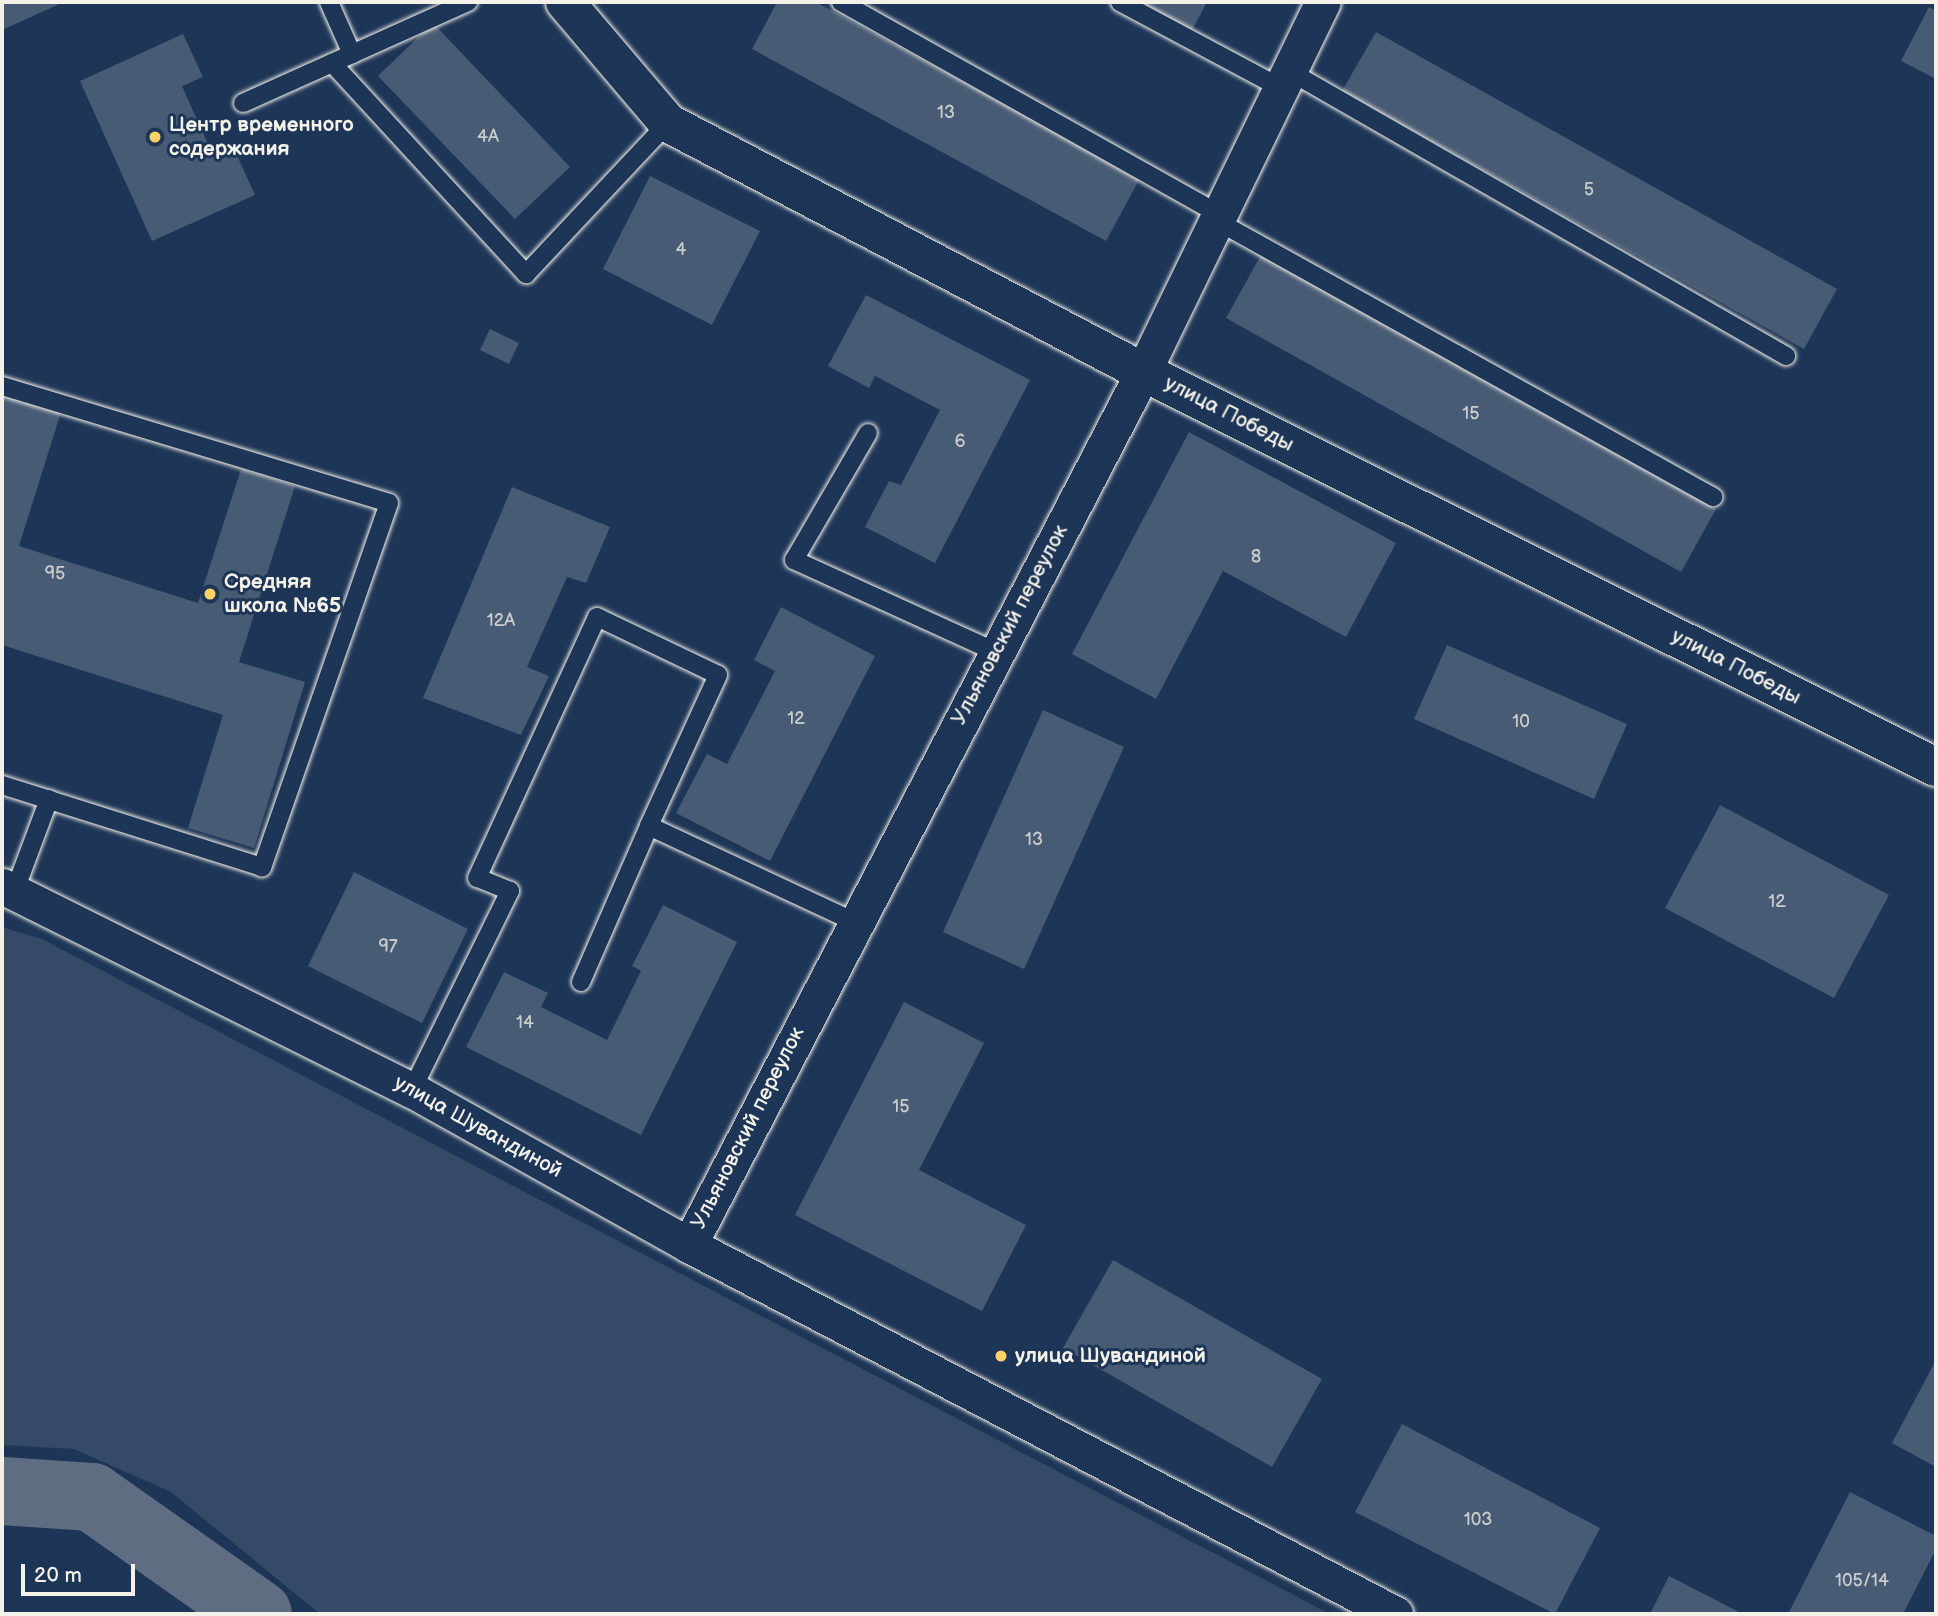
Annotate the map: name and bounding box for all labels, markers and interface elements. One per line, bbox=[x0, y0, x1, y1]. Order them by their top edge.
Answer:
house number: 13 bbox=[937, 102, 955, 124]
place label: Центр временного содержания bbox=[169, 112, 354, 162]
house number: 4А bbox=[477, 126, 499, 148]
marker: Центр временного содержания bbox=[147, 129, 163, 145]
house number: 5 bbox=[1584, 179, 1594, 201]
house number: 4 bbox=[676, 239, 686, 261]
street label: улица Победы bbox=[1160, 371, 1298, 457]
house number: 15 bbox=[1462, 403, 1480, 425]
house number: 6 bbox=[955, 431, 965, 453]
street label: Ульяновский переулок bbox=[946, 520, 1074, 730]
house number: 8 bbox=[1251, 546, 1261, 568]
house number: 95 bbox=[45, 563, 65, 585]
place label: Средняя школа №65 bbox=[224, 569, 341, 619]
marker: Средняя школа №65 bbox=[202, 586, 218, 602]
house number: 12А bbox=[487, 610, 515, 632]
street label: улица Победы bbox=[1667, 624, 1805, 710]
house number: 12 bbox=[787, 708, 805, 730]
house number: 10 bbox=[1512, 711, 1530, 733]
house number: 13 bbox=[1025, 829, 1043, 851]
house number: 12 bbox=[1768, 891, 1786, 913]
house number: 97 bbox=[378, 936, 398, 958]
house number: 14 bbox=[516, 1012, 534, 1034]
street label: Ульяновский переулок bbox=[686, 1023, 810, 1233]
street label: улица Шувандиной bbox=[390, 1070, 566, 1184]
house number: 15 bbox=[892, 1096, 910, 1118]
place label: улица Шувандиной bbox=[1015, 1343, 1206, 1369]
marker: улица Шувандиной bbox=[993, 1348, 1009, 1364]
house number: 103 bbox=[1464, 1509, 1492, 1531]
scale bar bbox=[24, 1550, 138, 1594]
text: 20 m bbox=[34, 1563, 82, 1588]
house number: 105/14 bbox=[1835, 1570, 1889, 1592]

